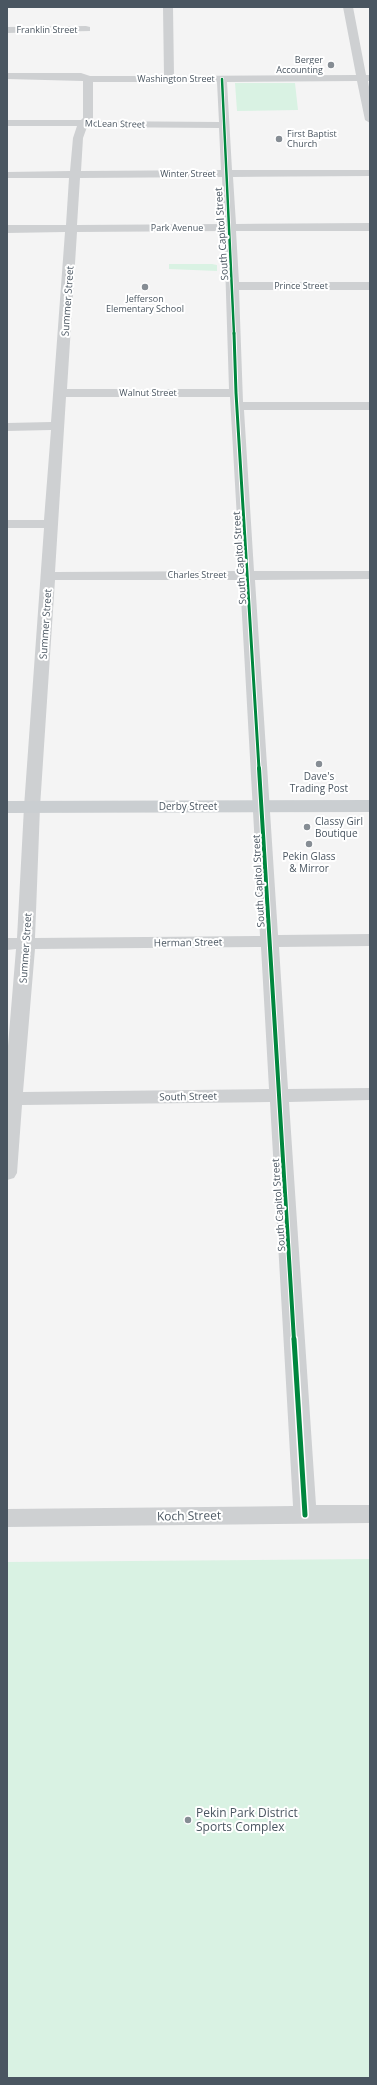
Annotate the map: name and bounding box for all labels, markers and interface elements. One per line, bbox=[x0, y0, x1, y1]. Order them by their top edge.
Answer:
street label: Franklin Street bbox=[16, 23, 78, 36]
place label: Berger Accounting bbox=[276, 53, 323, 76]
marker: Berger Accounting bbox=[326, 60, 336, 70]
street label: Washington Street bbox=[137, 72, 215, 85]
street label: McLean Street bbox=[85, 116, 145, 131]
place label: First Baptist Church bbox=[287, 127, 337, 150]
marker: First Baptist Church bbox=[274, 134, 284, 144]
street label: Winter Street bbox=[160, 167, 216, 180]
street label: South Capitol Street bbox=[211, 187, 231, 281]
street label: Park Avenue bbox=[151, 221, 203, 234]
street label: Summer Street bbox=[58, 265, 76, 337]
street label: Prince Street bbox=[274, 279, 328, 292]
marker: Jefferson Elementary School bbox=[140, 282, 150, 292]
place label: Jefferson Elementary School bbox=[106, 292, 184, 315]
street label: Walnut Street bbox=[119, 386, 177, 399]
street label: South Capitol Street bbox=[229, 511, 249, 605]
street label: Charles Street bbox=[168, 568, 226, 581]
street label: Summer Street bbox=[36, 588, 54, 660]
marker: Dave's Trading Post bbox=[314, 759, 324, 769]
place label: Dave's Trading Post bbox=[290, 769, 349, 795]
street label: Derby Street bbox=[159, 799, 218, 813]
place label: Classy Girl Boutique bbox=[315, 814, 363, 840]
marker: Classy Girl Boutique bbox=[302, 822, 312, 832]
street label: South Capitol Street bbox=[249, 834, 267, 928]
marker: Pekin Glass & Mirror bbox=[304, 839, 314, 849]
place label: Pekin Glass & Mirror bbox=[282, 849, 336, 875]
street label: Summer Street bbox=[16, 912, 34, 984]
street label: Herman Street bbox=[154, 934, 223, 950]
street label: South Street bbox=[159, 1088, 217, 1104]
street label: South Capitol Street bbox=[268, 1158, 288, 1252]
street label: Koch Street bbox=[157, 1506, 221, 1525]
place label: Pekin Park District Sports Complex bbox=[196, 1804, 298, 1835]
marker: Pekin Park District Sports Complex bbox=[183, 1815, 193, 1825]

